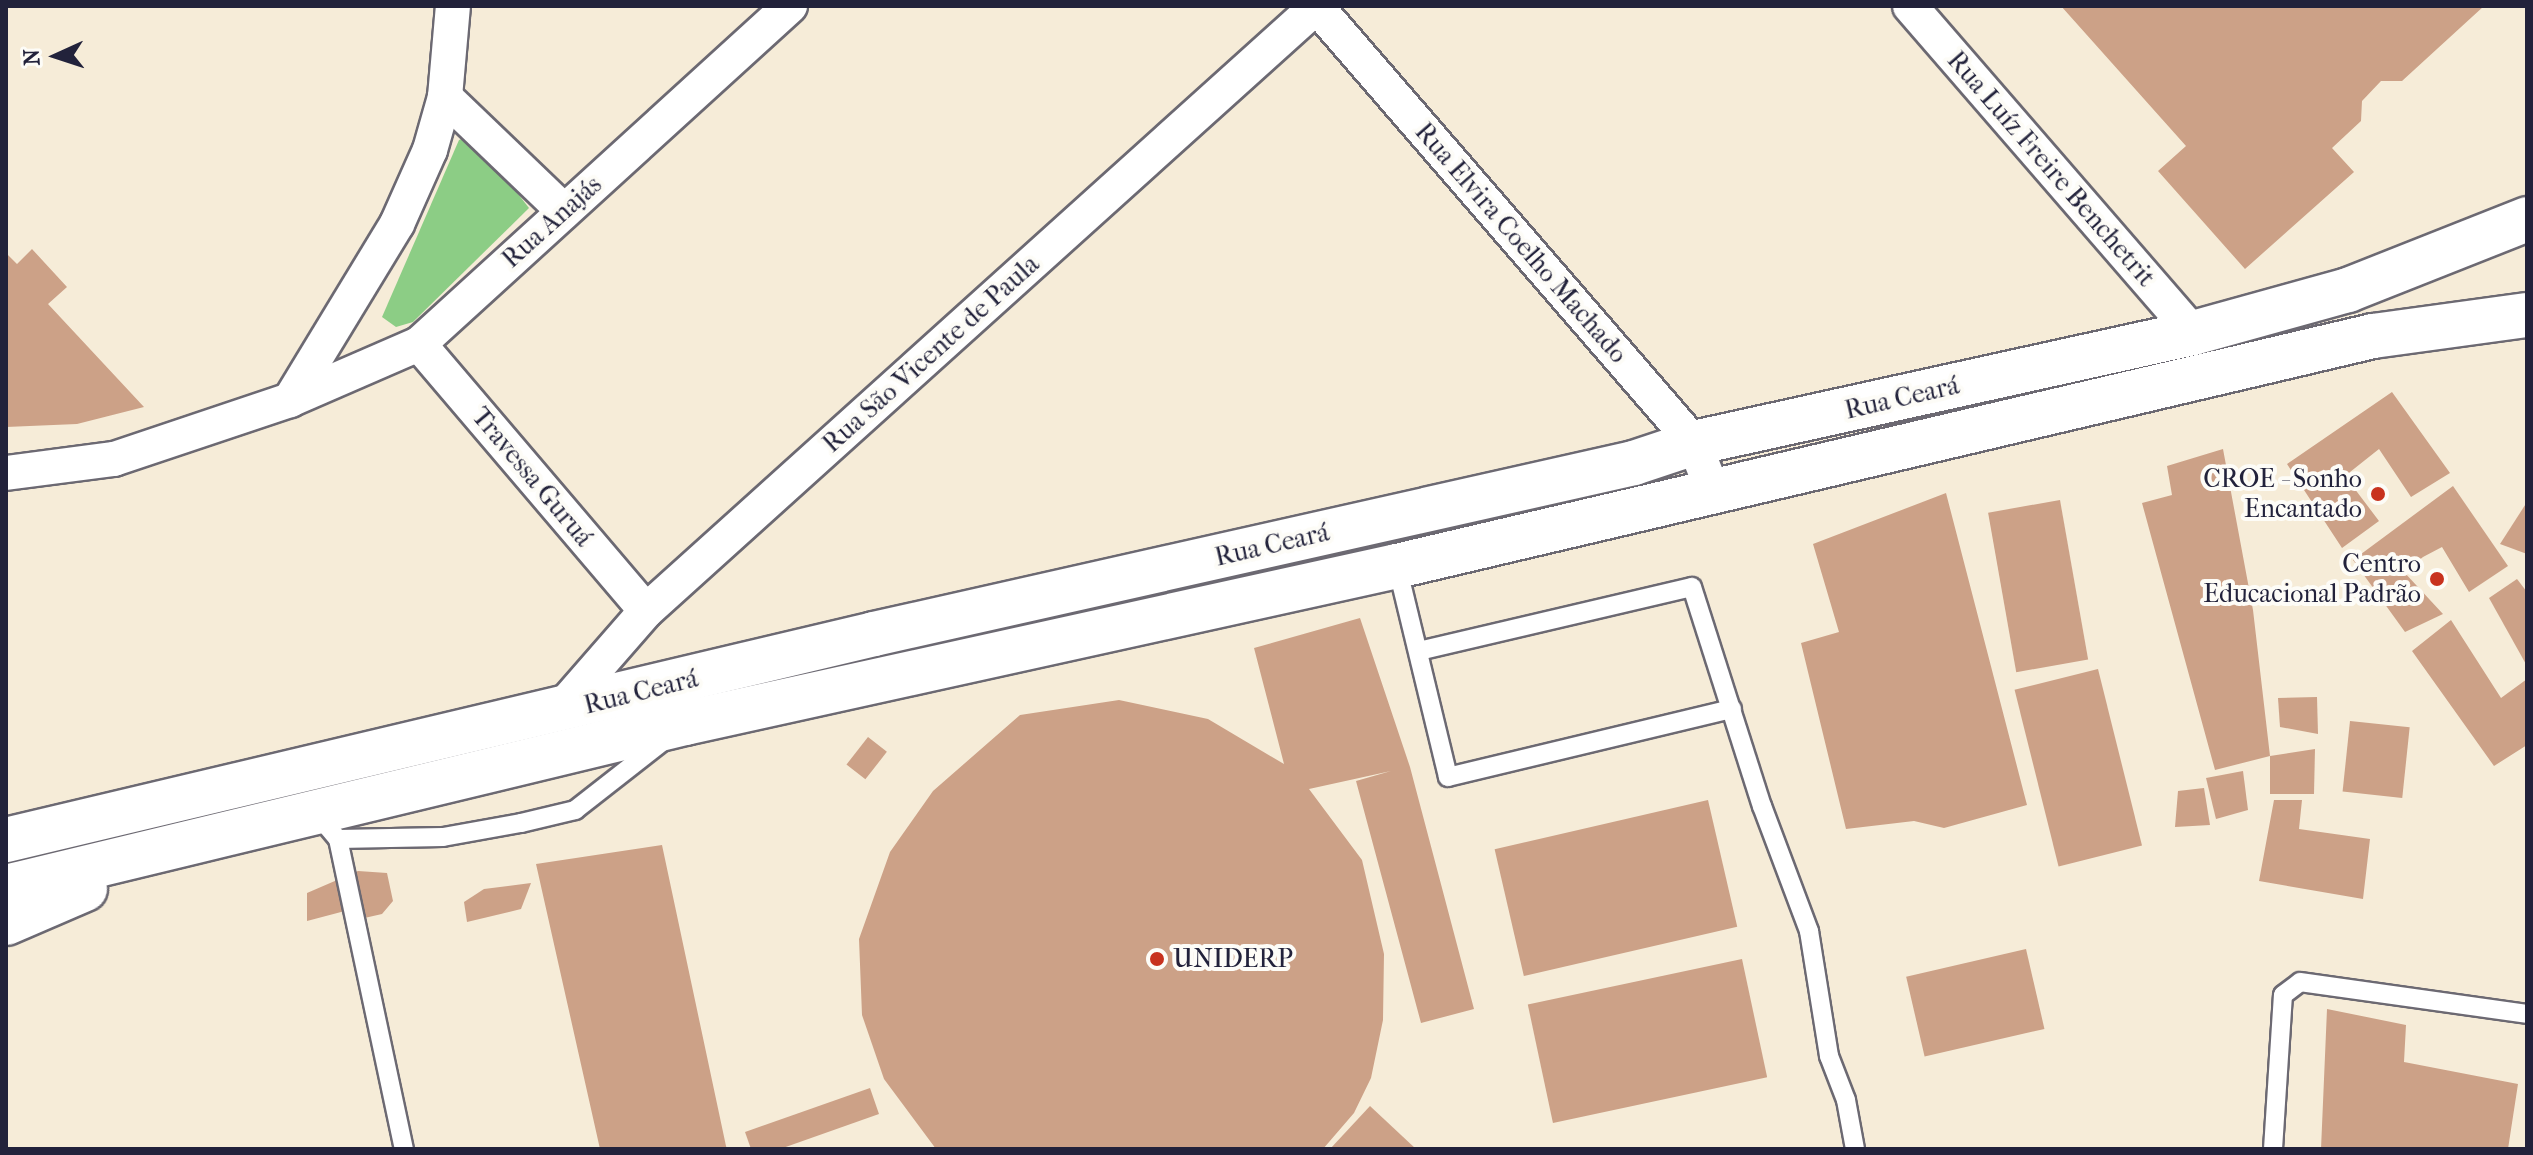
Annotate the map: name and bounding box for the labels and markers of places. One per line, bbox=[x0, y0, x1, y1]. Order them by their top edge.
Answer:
place label: CROE - Sonho Encantado bbox=[2203, 463, 2362, 524]
marker: CROE - Sonho Encantado bbox=[2369, 485, 2387, 503]
place label: Centro Educacional Padrão bbox=[2203, 548, 2421, 610]
marker: Centro Educacional Padrão bbox=[2428, 570, 2446, 588]
place label: UNIDERP bbox=[1173, 943, 1293, 975]
marker: UNIDERP bbox=[1148, 950, 1166, 968]

